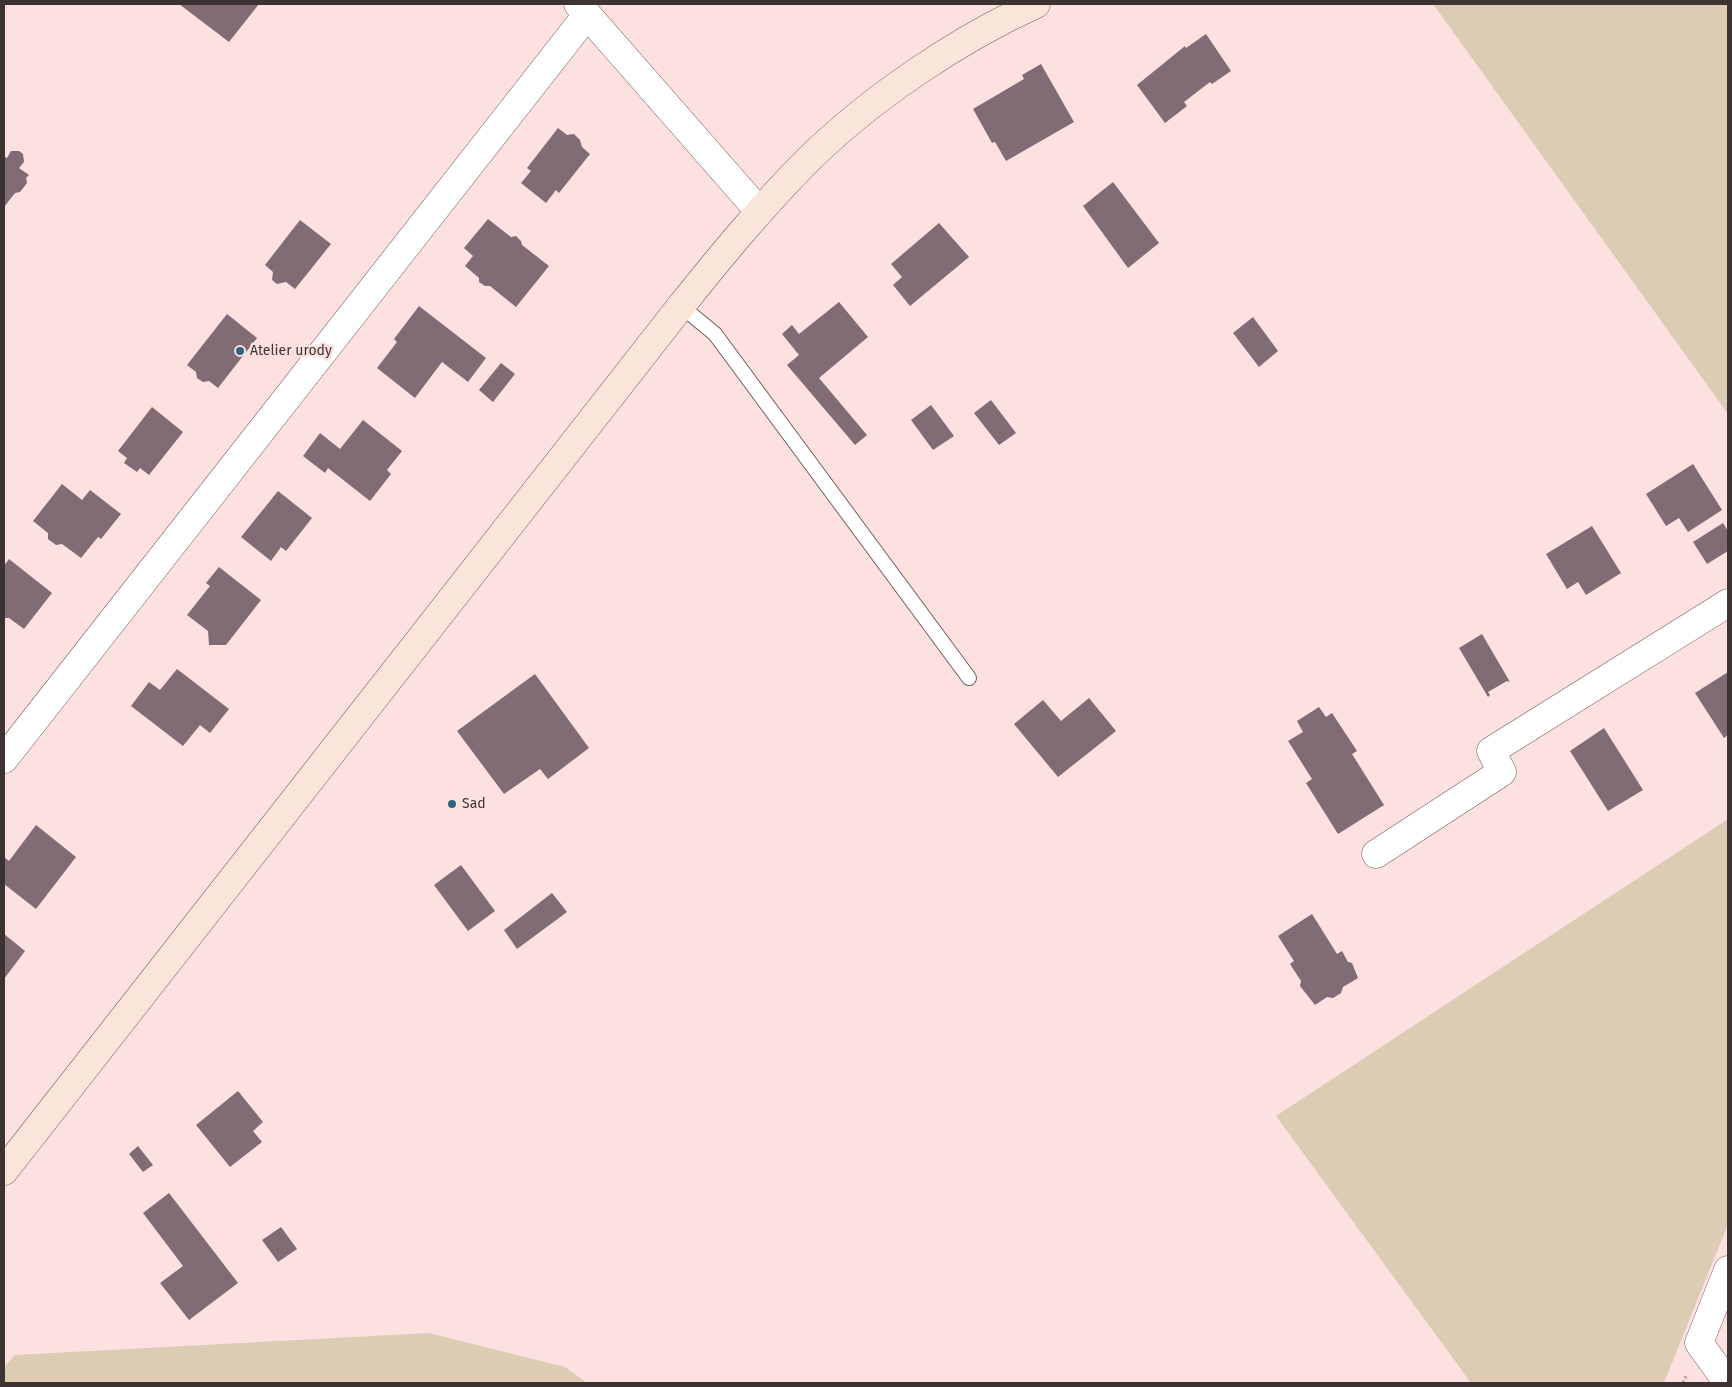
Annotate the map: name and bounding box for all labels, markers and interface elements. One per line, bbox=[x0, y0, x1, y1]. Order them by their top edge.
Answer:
place label: Atelier urody bbox=[250, 343, 332, 359]
marker: Atelier urody bbox=[234, 345, 246, 357]
place label: Sad bbox=[462, 796, 486, 812]
marker: Sad bbox=[446, 798, 458, 810]

